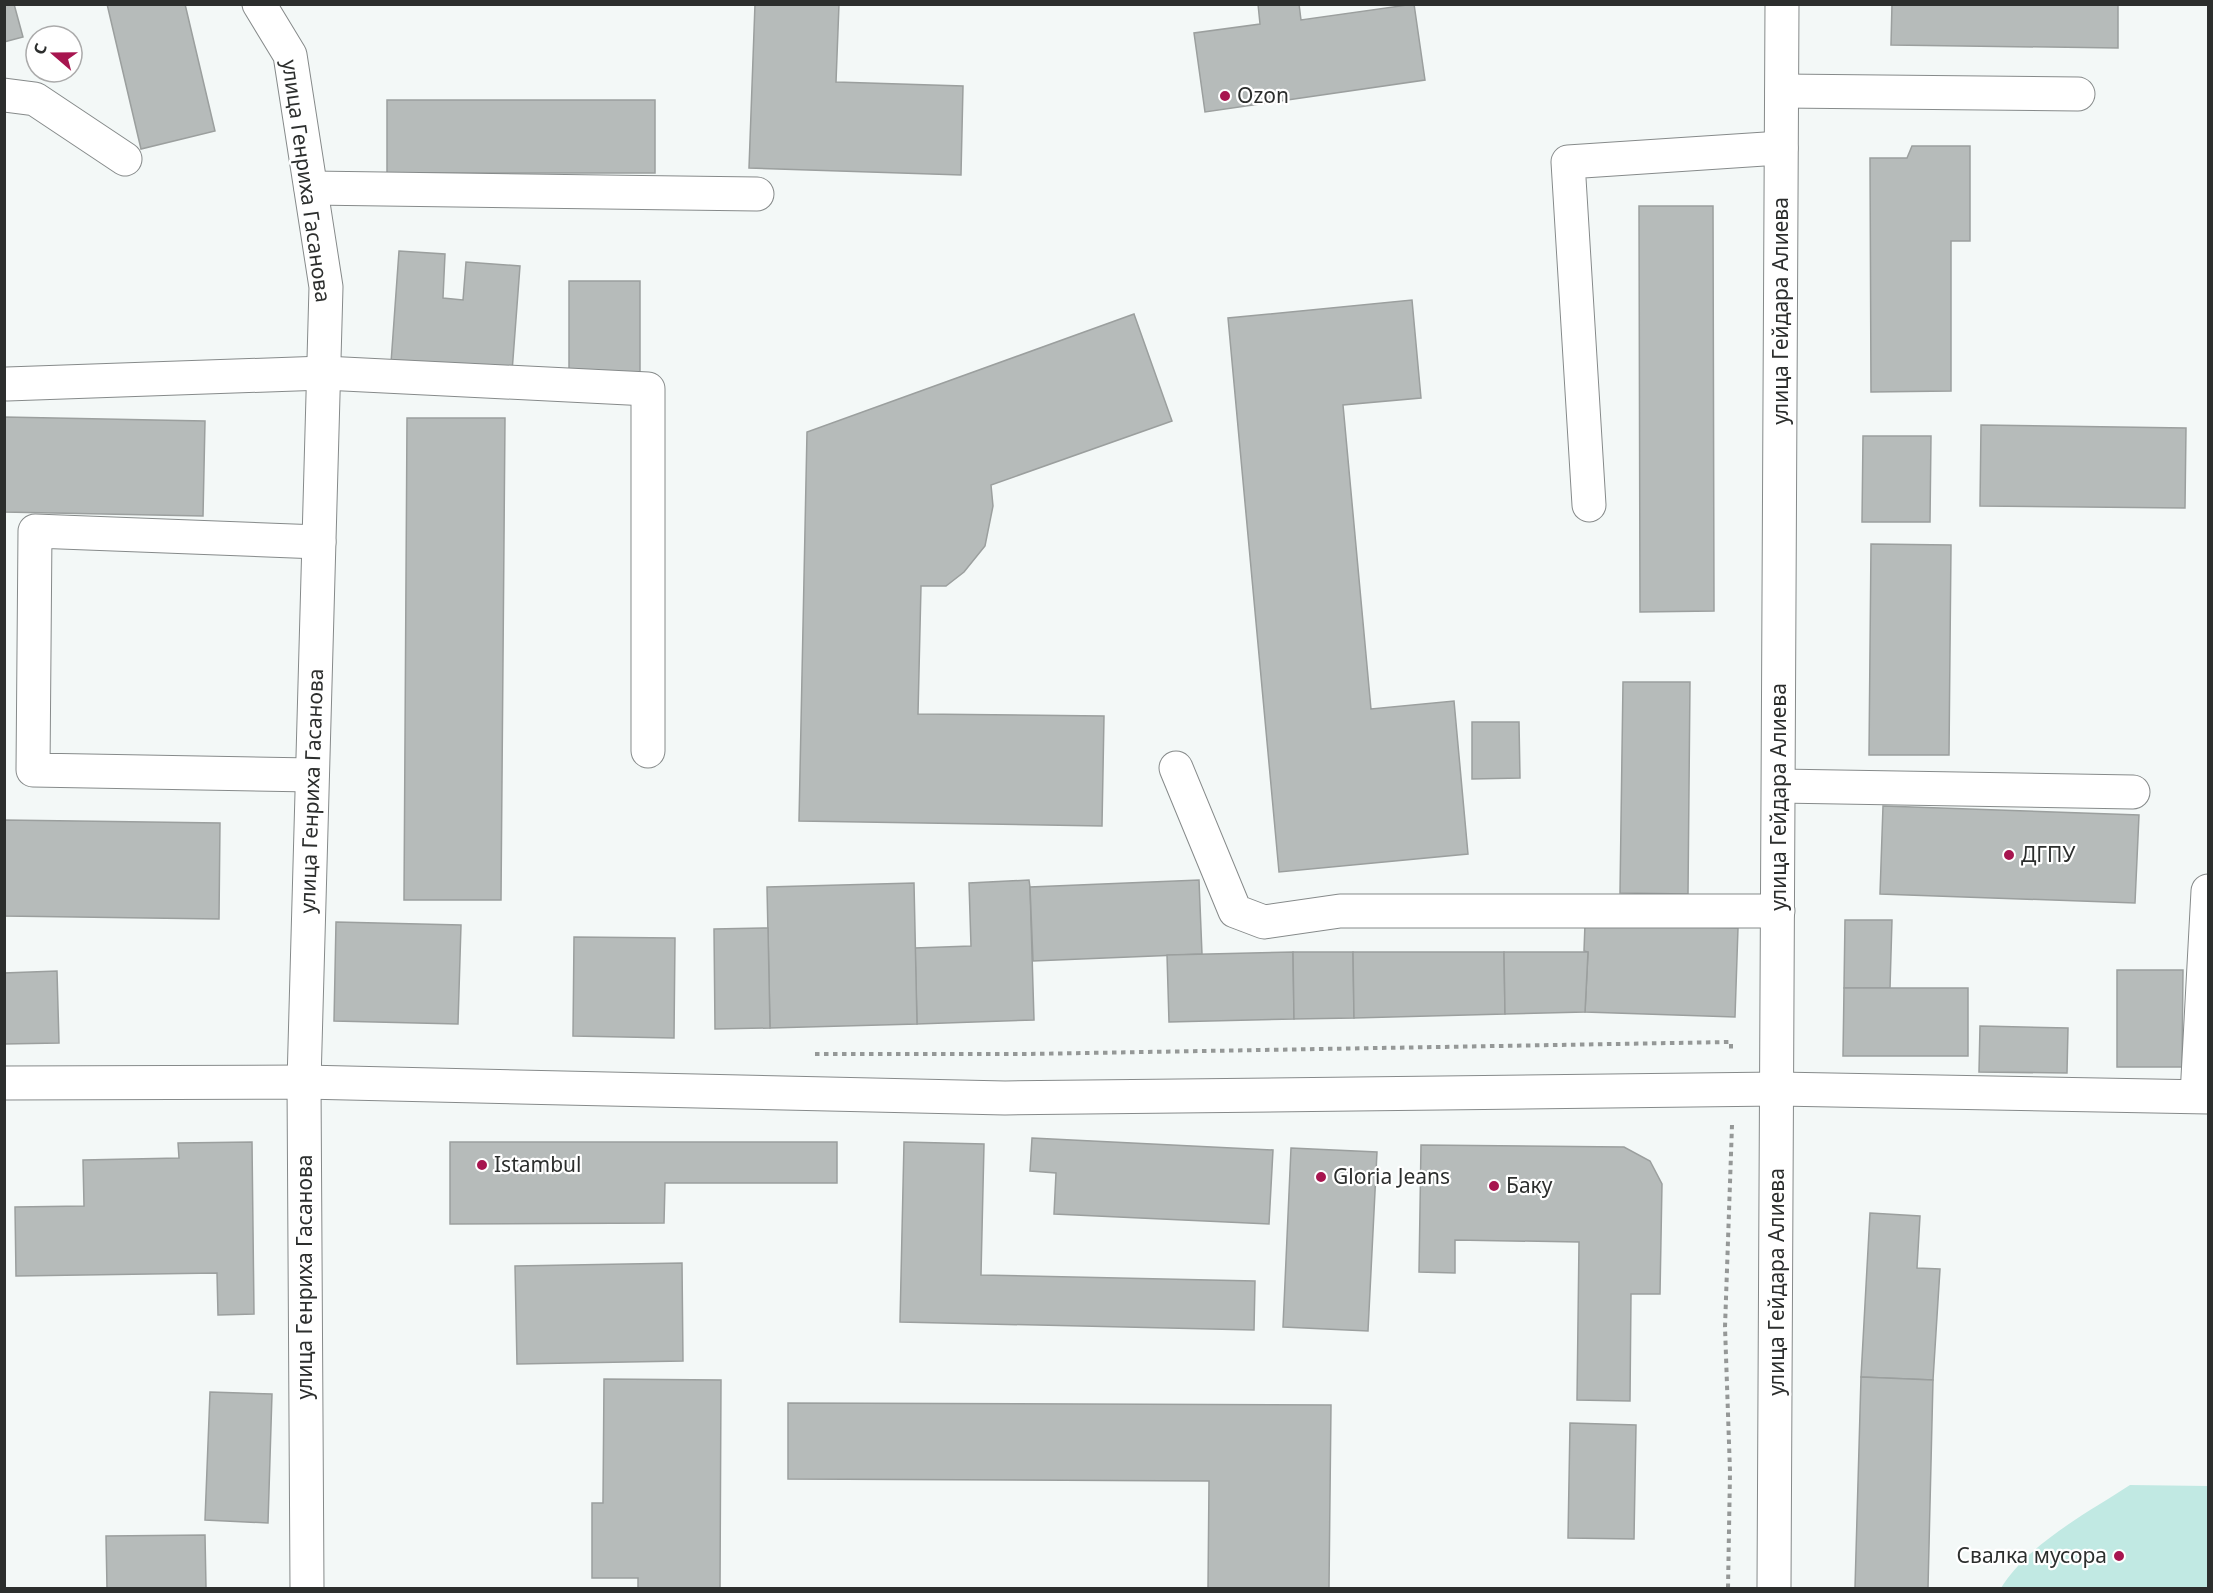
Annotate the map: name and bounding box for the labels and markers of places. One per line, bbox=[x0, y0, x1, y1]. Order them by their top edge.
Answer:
place label: Ozon bbox=[1237, 81, 1289, 109]
marker: Ozon bbox=[1218, 89, 1232, 103]
place label: ДГПУ bbox=[2021, 840, 2075, 868]
marker: ДГПУ bbox=[2002, 848, 2016, 862]
place label: Istambul bbox=[494, 1150, 582, 1178]
marker: Istambul bbox=[475, 1158, 489, 1172]
place label: Gloria Jeans bbox=[1333, 1162, 1450, 1190]
marker: Gloria Jeans bbox=[1314, 1170, 1328, 1184]
place label: Баку bbox=[1506, 1171, 1553, 1199]
marker: Баку bbox=[1487, 1179, 1501, 1193]
place label: Свалка мусора bbox=[1957, 1541, 2107, 1569]
marker: Свалка мусора bbox=[2112, 1549, 2126, 1563]

